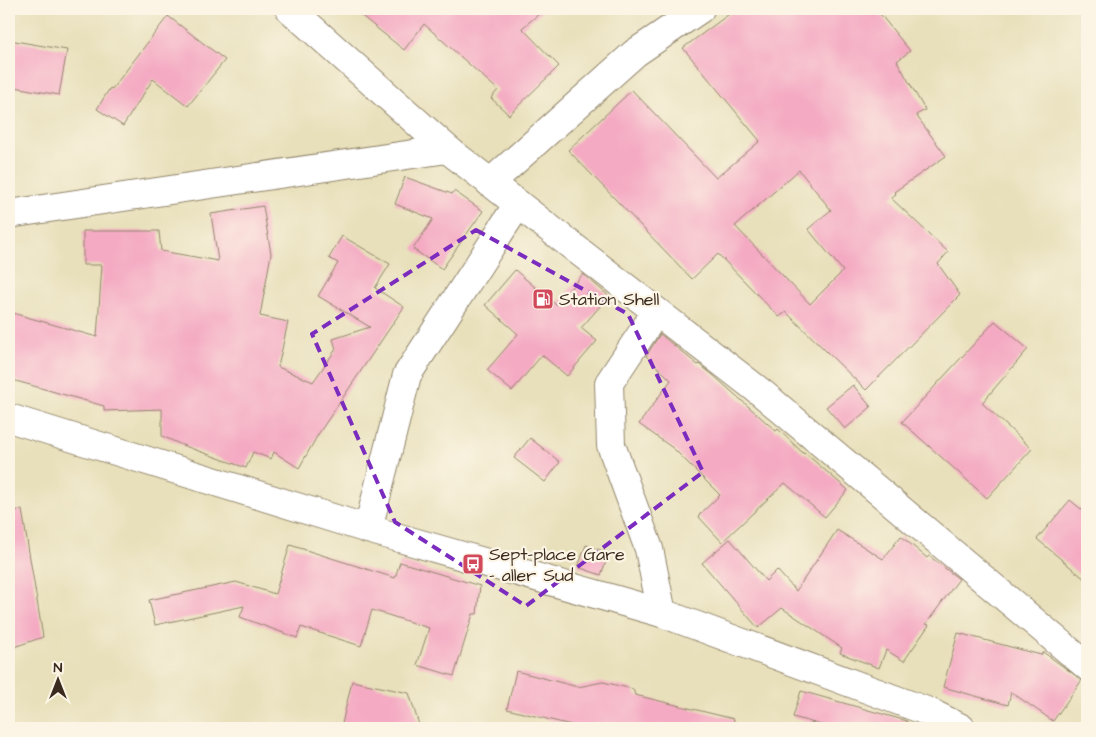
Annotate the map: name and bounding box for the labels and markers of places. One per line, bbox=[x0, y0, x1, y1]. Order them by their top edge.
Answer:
fuel station icon: Station Shell bbox=[531, 287, 555, 311]
place label: Station Shell bbox=[559, 287, 659, 312]
place label: Sept-place Gare - aller Sud bbox=[489, 542, 625, 588]
bus stop icon: Sept-place Gare - aller Sud bbox=[461, 552, 485, 576]

